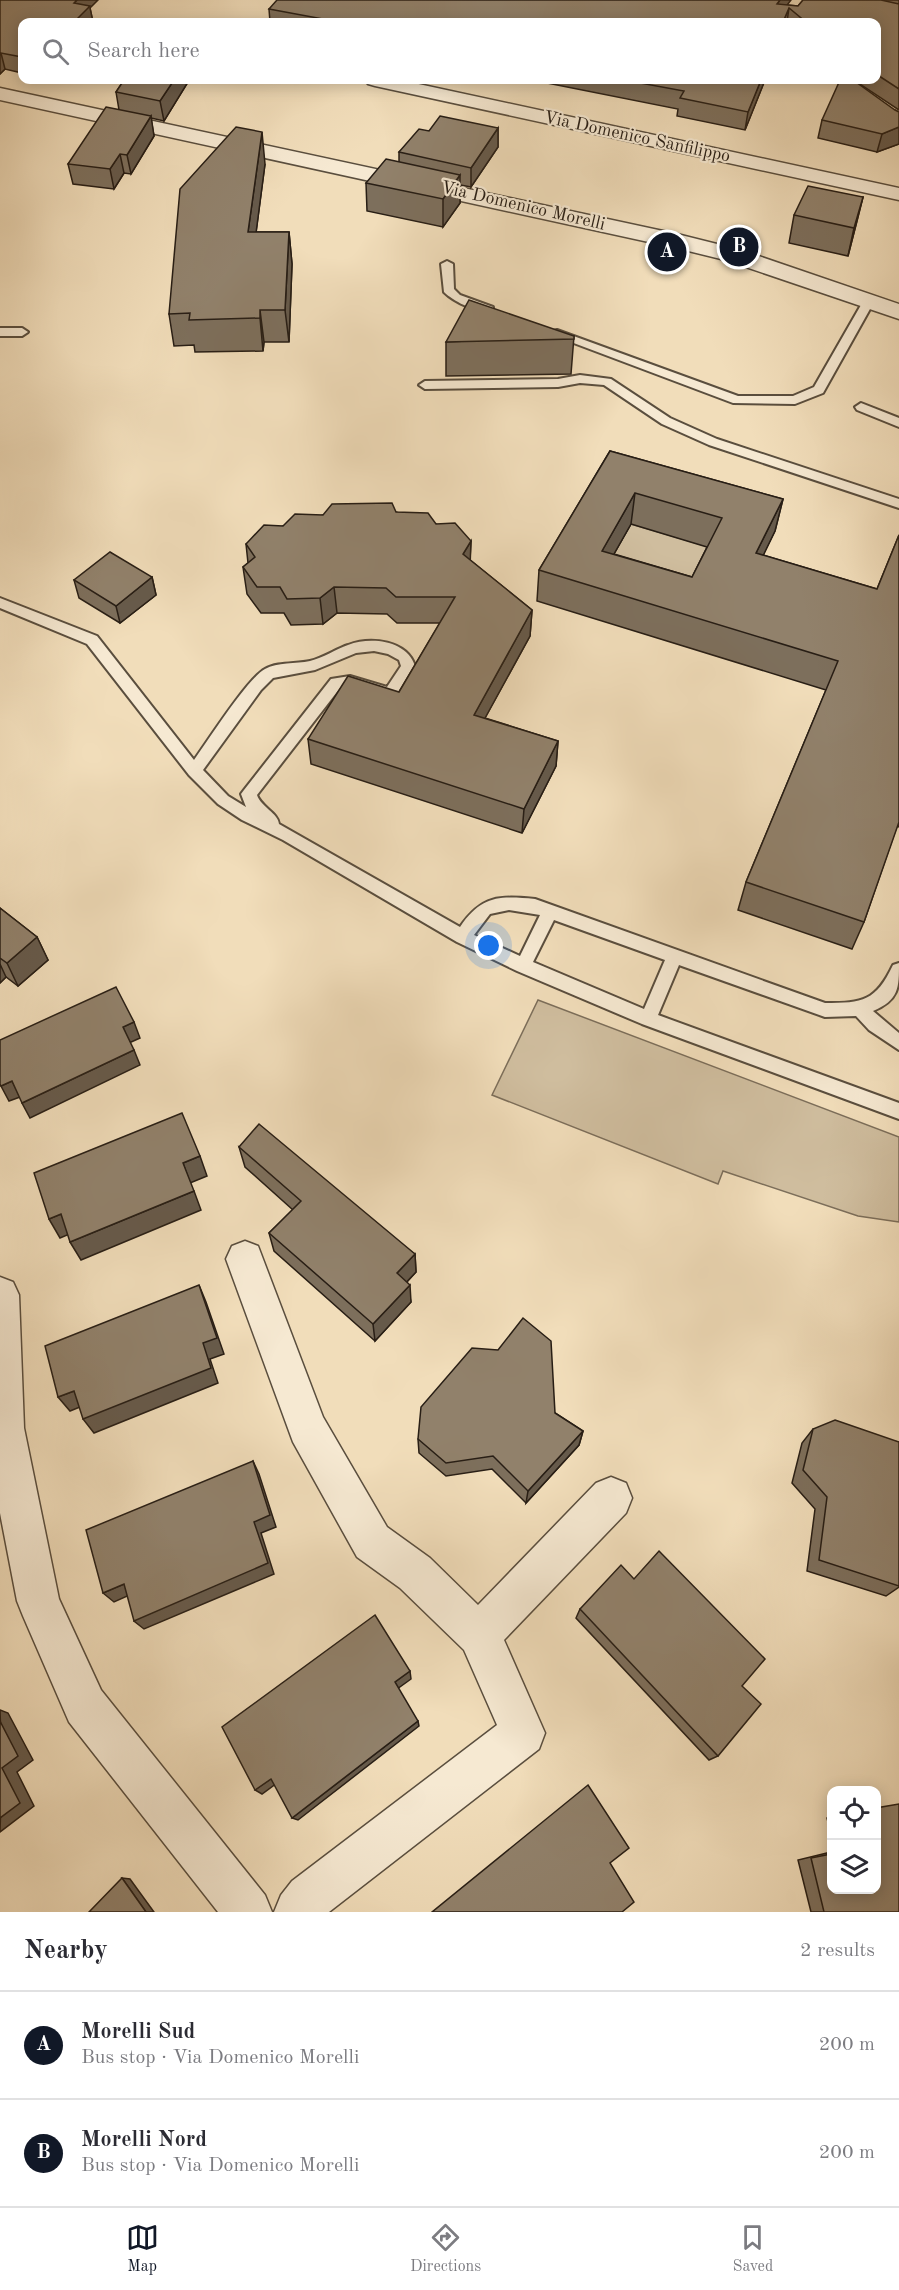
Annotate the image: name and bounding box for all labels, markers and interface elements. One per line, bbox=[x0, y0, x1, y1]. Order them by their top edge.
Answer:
search box bbox=[18, 18, 881, 84]
icon: search bbox=[39, 35, 72, 68]
text: Search here bbox=[87, 40, 200, 62]
street label: Via Domenico Sanfilippo bbox=[542, 108, 732, 166]
street label: Via Domenico Morelli bbox=[439, 178, 607, 234]
pin: B bbox=[720, 224, 758, 270]
pin: A bbox=[648, 230, 686, 274]
your location bbox=[474, 931, 503, 960]
map controls bbox=[827, 1786, 881, 1894]
button: locate bbox=[827, 1786, 881, 1840]
button: layers bbox=[827, 1840, 881, 1894]
text: Nearby bbox=[24, 1938, 108, 1964]
text: 2 results bbox=[800, 1941, 875, 1961]
text: Morelli Sud bbox=[81, 2021, 195, 2043]
text: A bbox=[36, 2035, 51, 2055]
text: 200 m bbox=[819, 2035, 875, 2055]
text: Bus stop · Via Domenico Morelli bbox=[81, 2048, 359, 2068]
text: Morelli Nord bbox=[81, 2129, 207, 2151]
text: B bbox=[36, 2143, 51, 2163]
text: 200 m bbox=[819, 2143, 875, 2163]
text: Bus stop · Via Domenico Morelli bbox=[81, 2156, 359, 2176]
tab: Map bbox=[126, 2221, 159, 2277]
tab: Directions bbox=[410, 2221, 481, 2277]
tab: Saved bbox=[733, 2221, 773, 2277]

